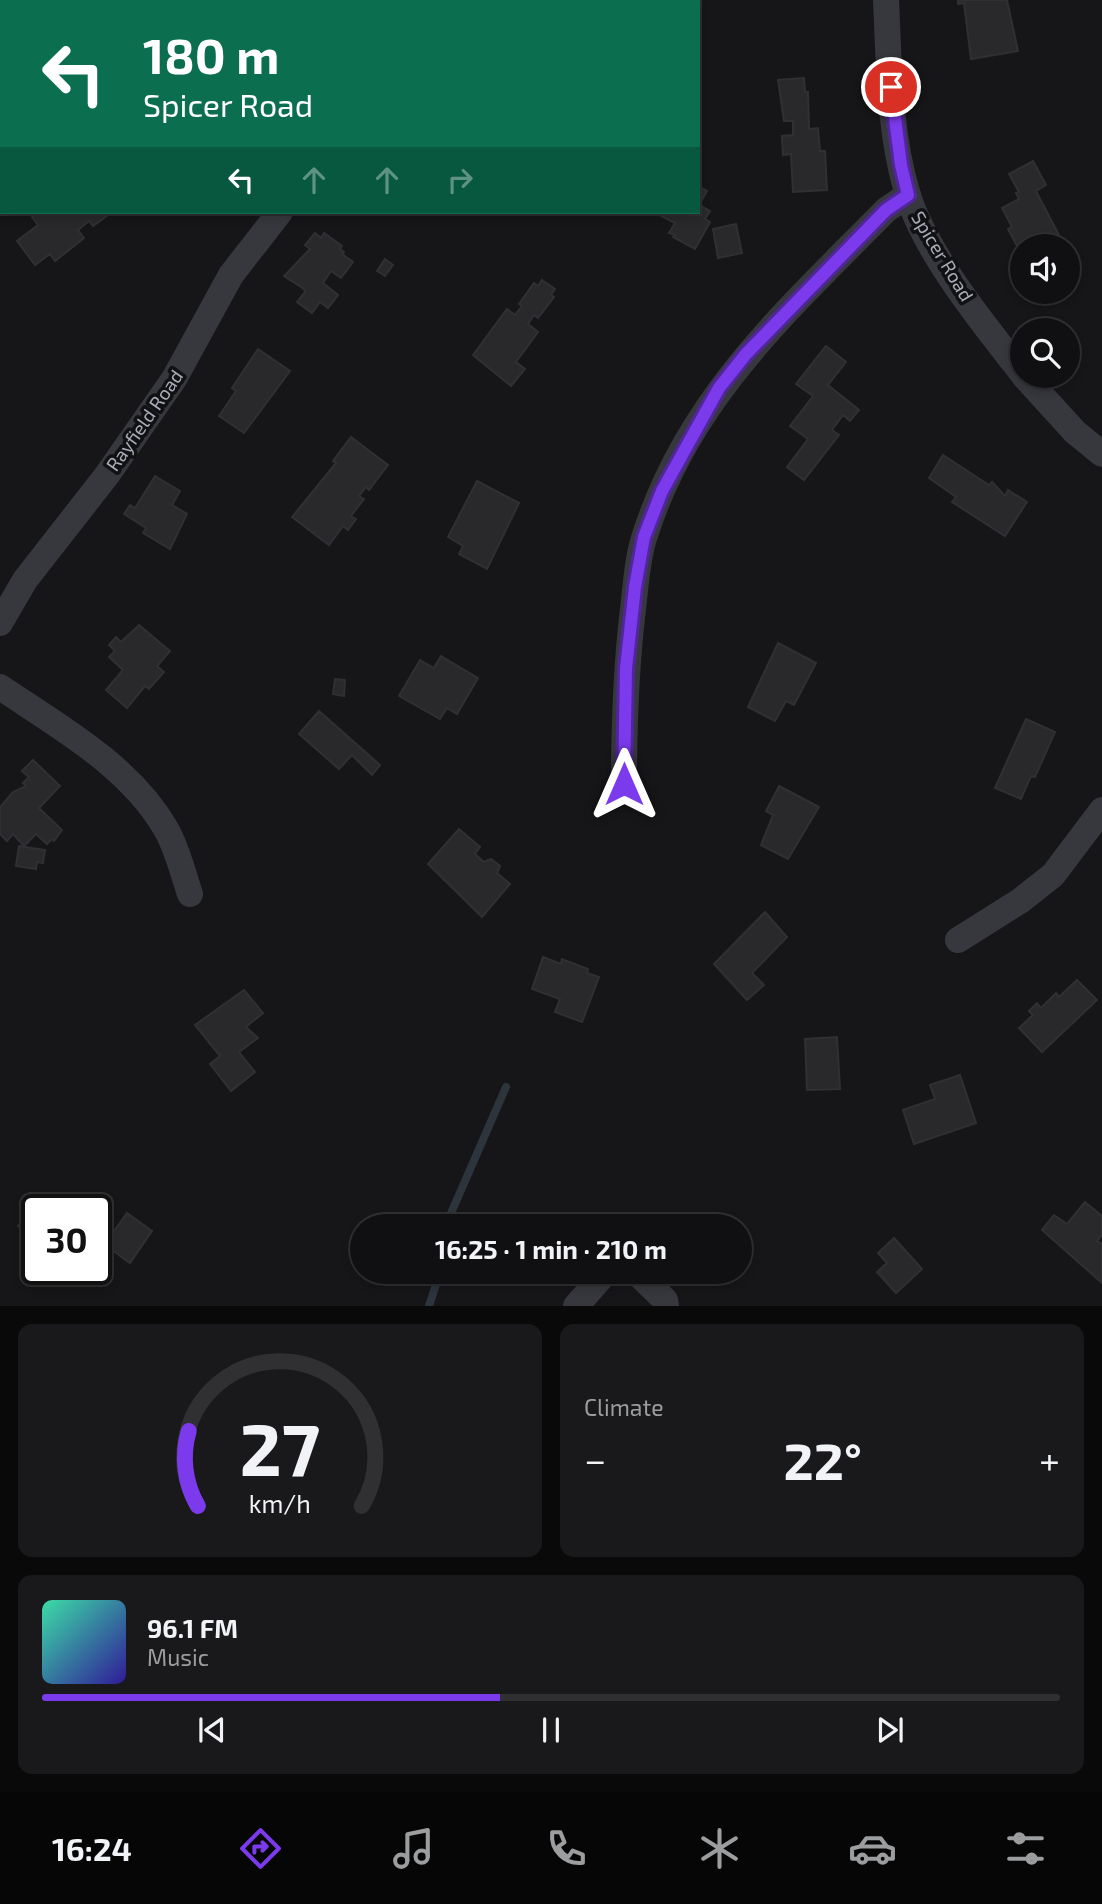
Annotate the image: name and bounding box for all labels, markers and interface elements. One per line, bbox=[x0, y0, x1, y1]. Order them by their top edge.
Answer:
text: 180 m bbox=[143, 25, 279, 84]
icon: left bbox=[28, 28, 119, 119]
pin bbox=[861, 57, 921, 117]
icon: arrive bbox=[872, 68, 910, 106]
text: Spicer Road bbox=[143, 85, 313, 123]
icon: left bbox=[222, 161, 260, 199]
icon: ahead bbox=[295, 161, 333, 199]
icon: ahead bbox=[368, 161, 406, 199]
icon: right bbox=[441, 161, 479, 199]
street label: Spicer Road bbox=[907, 207, 979, 305]
map controls bbox=[1010, 234, 1080, 388]
button: sound bbox=[1010, 234, 1080, 304]
button: search bbox=[1010, 318, 1080, 388]
street label: Rayfield Road bbox=[101, 365, 187, 475]
position arrow bbox=[587, 747, 661, 821]
speed limit sign: 30 bbox=[21, 1194, 112, 1285]
text: 16:25 · 1 min · 210 m bbox=[435, 1233, 667, 1264]
text: Climate bbox=[584, 1393, 664, 1421]
text: 27 bbox=[240, 1404, 320, 1492]
text: 22° bbox=[783, 1428, 862, 1490]
text: − bbox=[584, 1436, 606, 1482]
text: + bbox=[1039, 1436, 1060, 1482]
text: km/h bbox=[249, 1488, 311, 1518]
text: 96.1 FM bbox=[147, 1612, 238, 1643]
text: Music bbox=[147, 1643, 209, 1671]
icon: previous bbox=[193, 1711, 231, 1749]
icon: pause bbox=[532, 1711, 570, 1749]
icon: next bbox=[871, 1711, 909, 1749]
icon: directions bbox=[236, 1824, 285, 1873]
icon: music bbox=[389, 1824, 438, 1873]
icon: phone bbox=[542, 1824, 591, 1873]
icon: climate bbox=[695, 1824, 744, 1873]
icon: car bbox=[848, 1824, 897, 1873]
icon: filters bbox=[1001, 1824, 1050, 1873]
text: 16:24 bbox=[52, 1829, 132, 1867]

